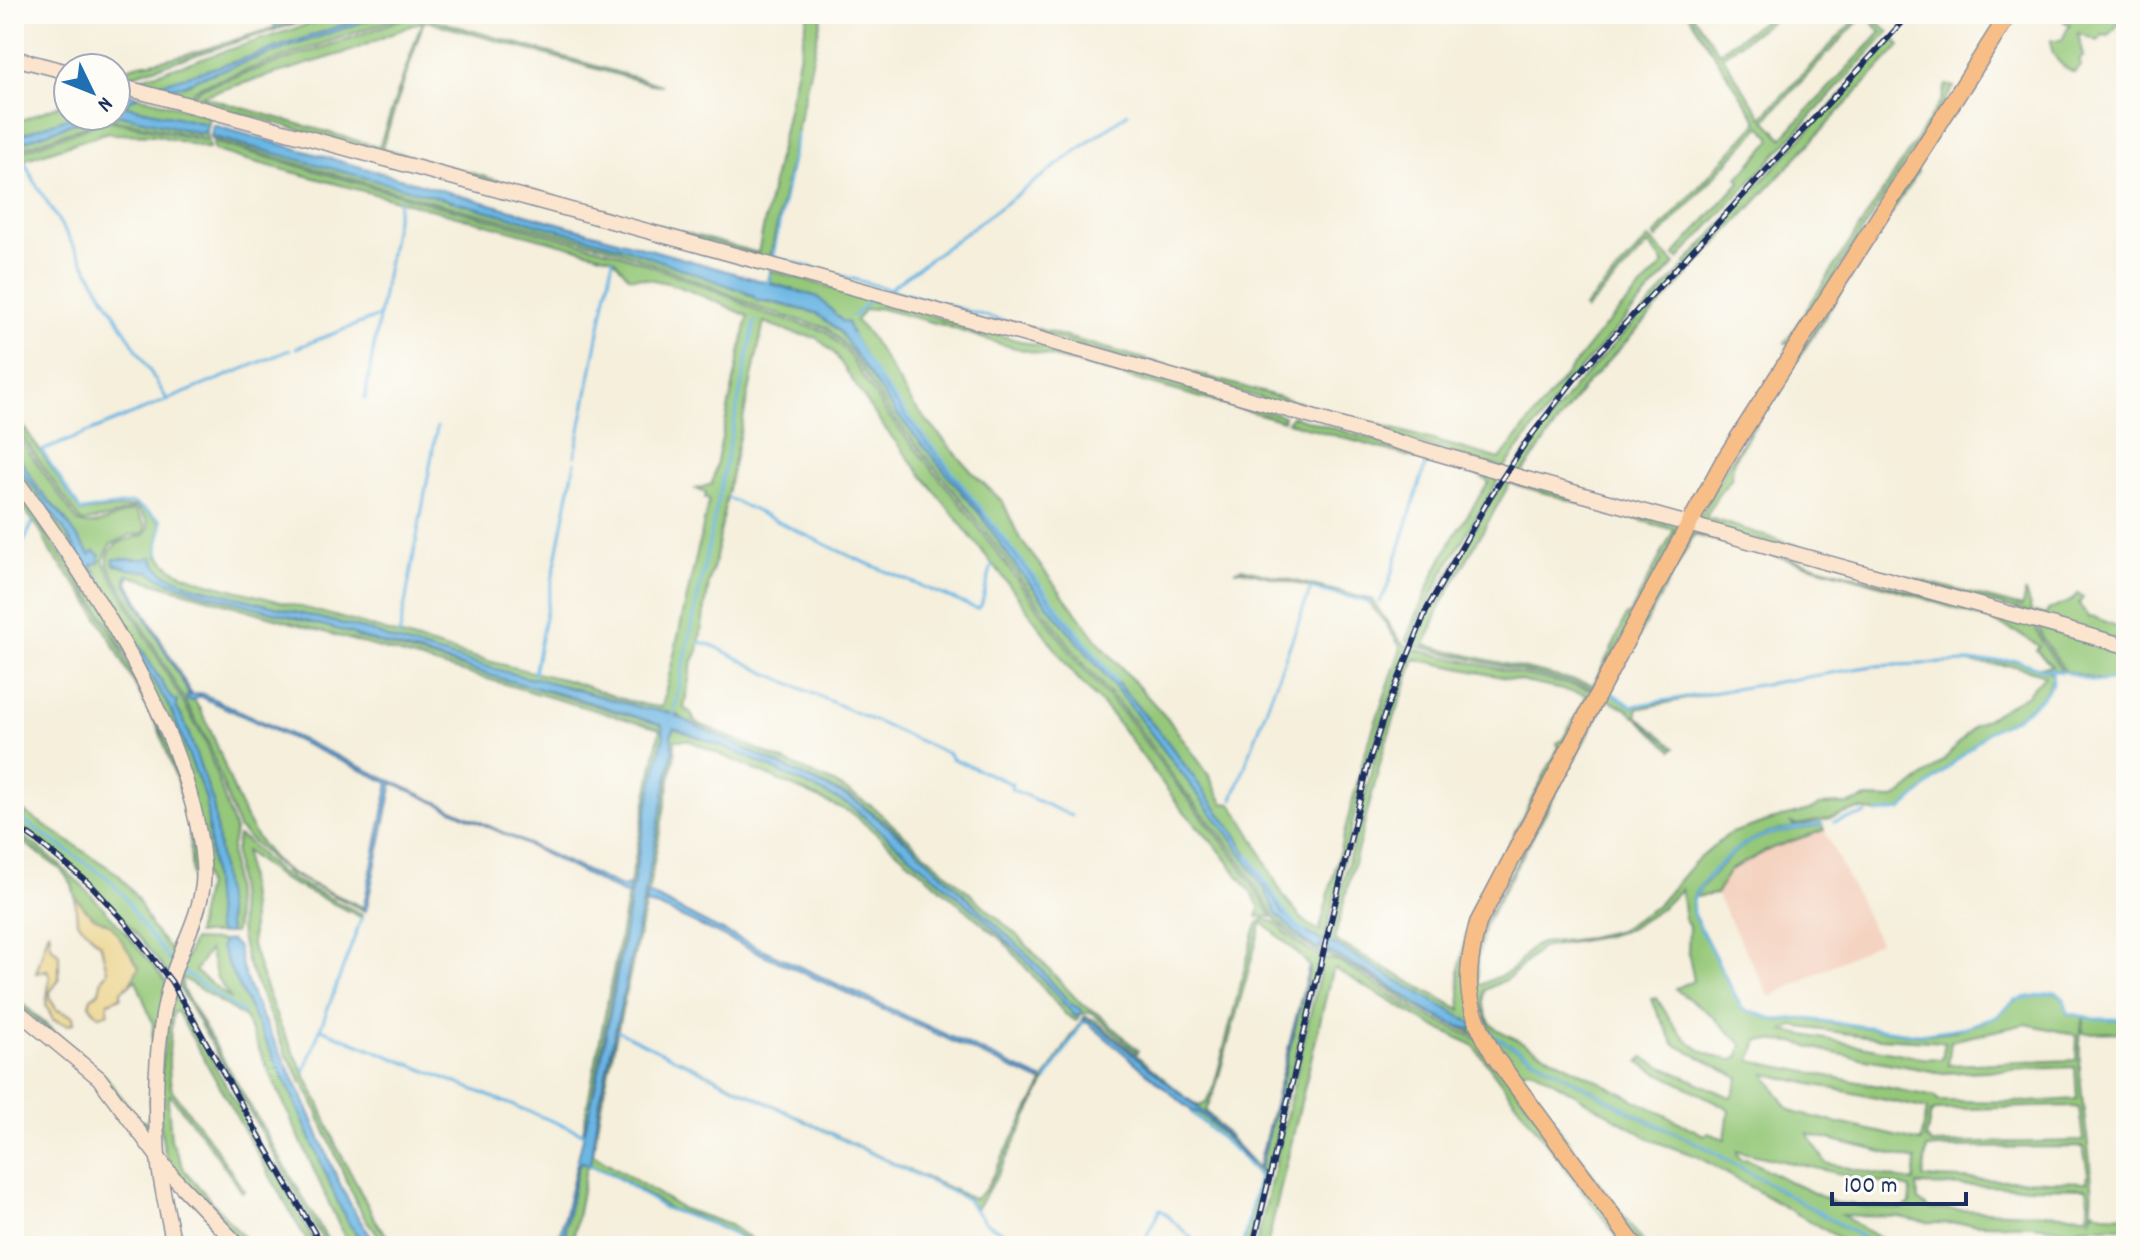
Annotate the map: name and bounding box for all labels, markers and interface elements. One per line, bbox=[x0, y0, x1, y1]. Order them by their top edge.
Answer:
north arrow bbox=[52, 52, 132, 132]
text: N bbox=[89, 89, 119, 118]
scale bar bbox=[1832, 1156, 1966, 1206]
text: 100 m bbox=[1844, 1170, 1897, 1204]

